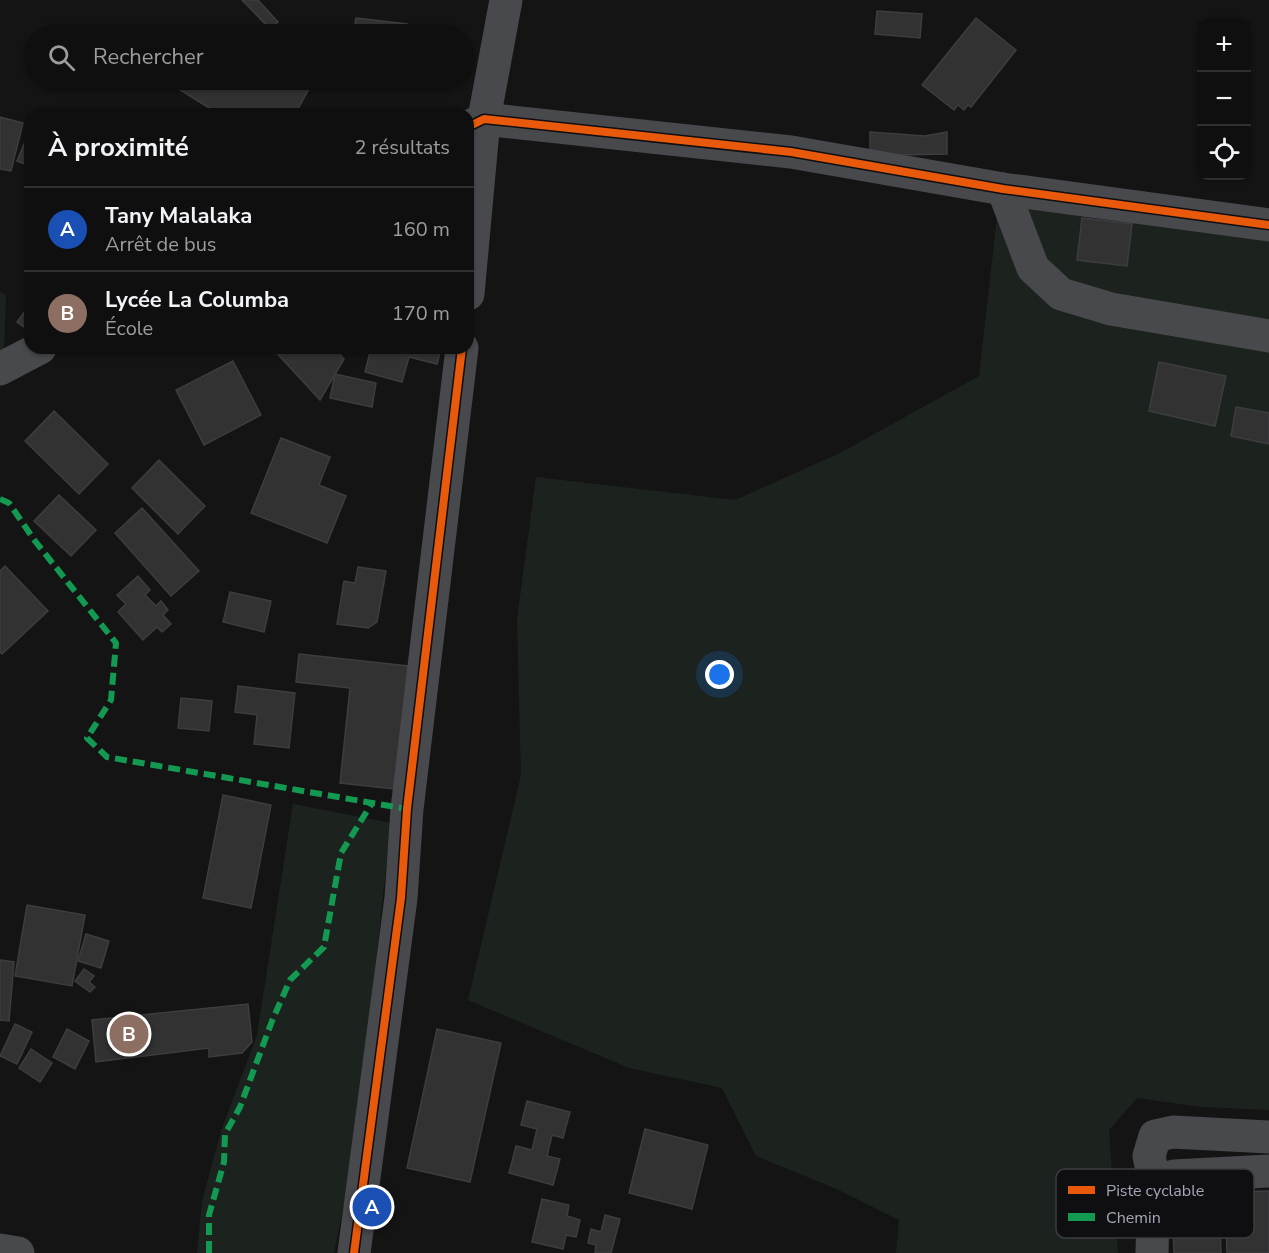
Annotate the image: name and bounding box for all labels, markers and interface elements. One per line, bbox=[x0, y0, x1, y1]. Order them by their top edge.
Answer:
map controls bbox=[1197, 18, 1251, 180]
button: + bbox=[1197, 18, 1251, 72]
search box bbox=[24, 24, 474, 90]
icon: search bbox=[45, 41, 78, 74]
text: Rechercher bbox=[93, 42, 204, 72]
button: − bbox=[1197, 72, 1251, 126]
button: locate bbox=[1197, 126, 1251, 180]
text: À proximité bbox=[48, 130, 189, 165]
text: 2 résultats bbox=[354, 134, 450, 161]
text: Tany Malalaka bbox=[105, 201, 252, 231]
text: A bbox=[60, 216, 75, 243]
text: 160 m bbox=[392, 216, 450, 243]
text: Arrêt de bus bbox=[105, 231, 216, 258]
text: Lycée La Columba bbox=[105, 285, 289, 315]
text: B bbox=[61, 300, 74, 327]
text: 170 m bbox=[392, 300, 450, 327]
text: École bbox=[105, 315, 153, 342]
your location bbox=[705, 660, 734, 689]
pin: B bbox=[110, 1012, 148, 1056]
legend bbox=[1056, 1169, 1254, 1238]
text: Piste cyclable bbox=[1106, 1180, 1204, 1202]
pin: A bbox=[352, 1184, 392, 1230]
text: Chemin bbox=[1106, 1207, 1161, 1229]

